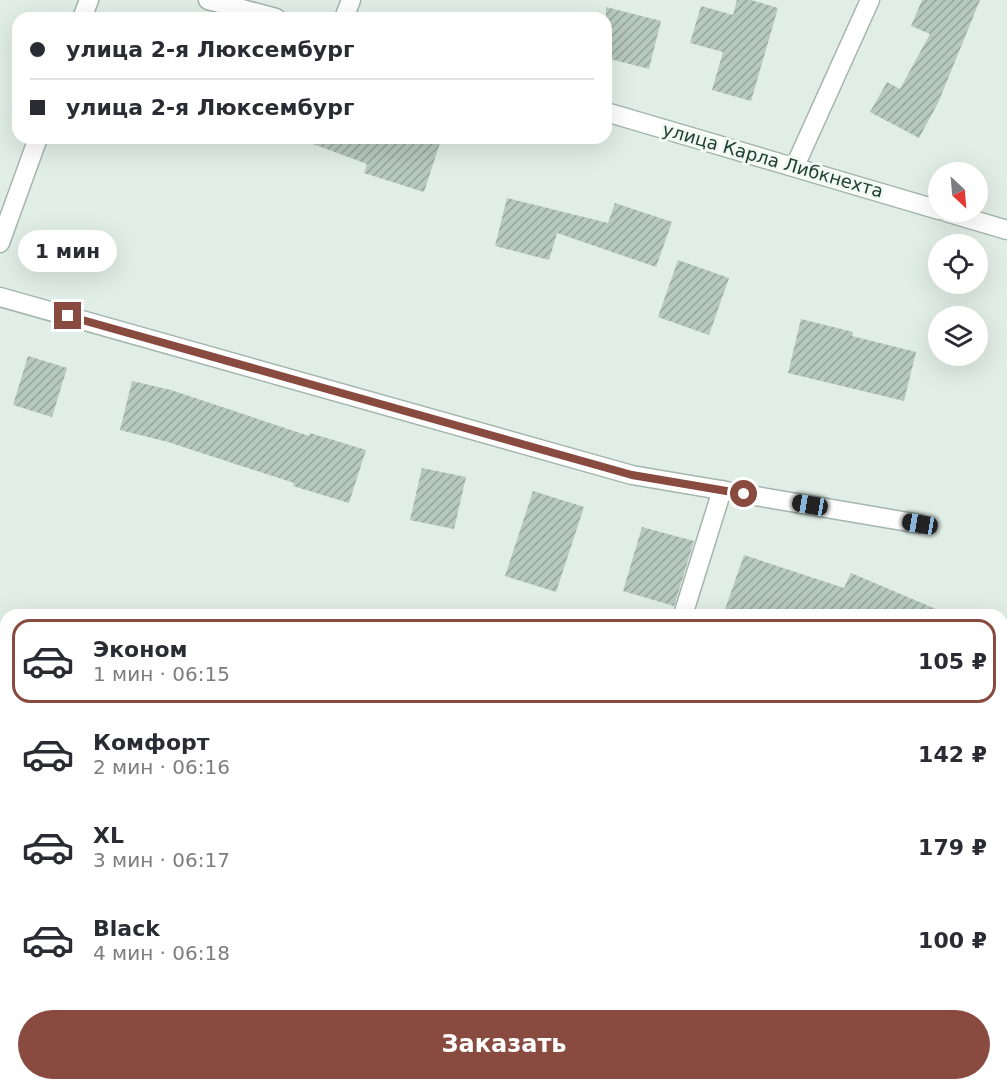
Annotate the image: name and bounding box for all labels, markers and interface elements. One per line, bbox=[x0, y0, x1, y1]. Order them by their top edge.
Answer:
text: улица 2-я Люксембург bbox=[66, 37, 354, 62]
text: улица 2-я Люксембург bbox=[66, 95, 354, 120]
street label: улица Карла Либкнехта bbox=[660, 118, 886, 202]
north arrow bbox=[928, 162, 988, 222]
map controls bbox=[928, 162, 988, 366]
callout: 1 мин bbox=[19, 229, 118, 271]
button: locate bbox=[928, 234, 988, 294]
text: 1 мин bbox=[35, 239, 100, 263]
route end bbox=[54, 302, 81, 329]
button: layers bbox=[928, 306, 988, 366]
route start bbox=[730, 480, 757, 507]
car bbox=[791, 493, 829, 517]
car bbox=[901, 512, 939, 536]
icon: car bbox=[21, 634, 75, 688]
text: Эконом bbox=[93, 637, 188, 662]
text: 105 ₽ bbox=[918, 649, 987, 674]
text: 1 мин · 06:15 bbox=[93, 662, 230, 686]
icon: car bbox=[21, 727, 75, 781]
text: Комфорт bbox=[93, 730, 210, 755]
text: 142 ₽ bbox=[918, 742, 987, 767]
text: 2 мин · 06:16 bbox=[93, 755, 230, 779]
icon: car bbox=[21, 820, 75, 874]
text: XL bbox=[93, 823, 124, 848]
text: 179 ₽ bbox=[918, 835, 987, 860]
text: 3 мин · 06:17 bbox=[93, 848, 230, 872]
icon: car bbox=[21, 913, 75, 967]
text: Black bbox=[93, 916, 160, 941]
text: 100 ₽ bbox=[918, 928, 987, 953]
text: 4 мин · 06:18 bbox=[93, 941, 230, 965]
button: Заказать bbox=[18, 1010, 990, 1079]

